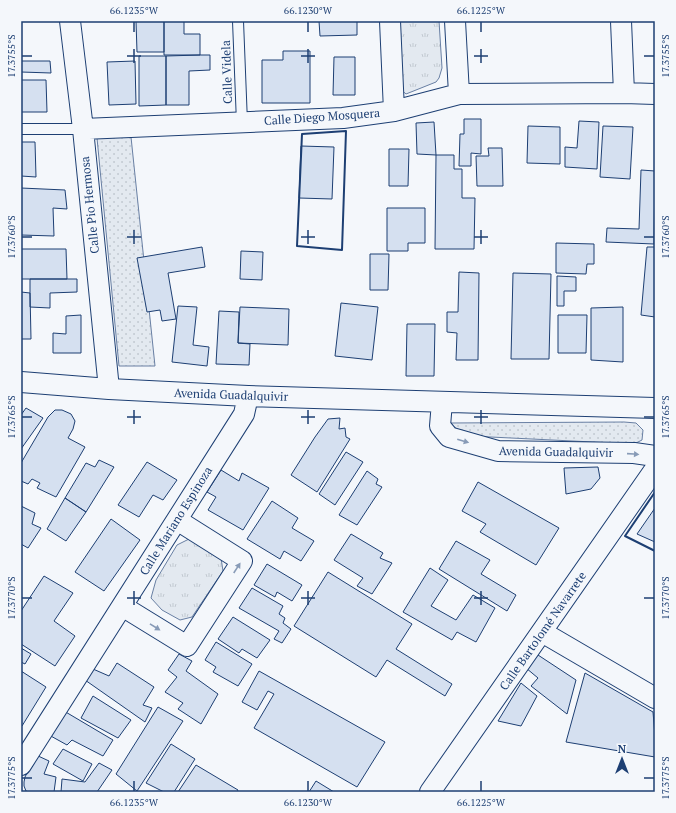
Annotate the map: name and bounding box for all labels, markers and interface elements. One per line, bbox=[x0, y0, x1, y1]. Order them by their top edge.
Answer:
text: 66.1235°W bbox=[110, 4, 159, 17]
text: 66.1230°W bbox=[284, 4, 333, 17]
text: 66.1225°W bbox=[457, 4, 506, 17]
text: 17.3755°S bbox=[5, 34, 18, 78]
text: 17.3755°S bbox=[659, 34, 672, 78]
street label: Calle Videla bbox=[218, 40, 235, 104]
street label: Calle Diego Mosquera bbox=[263, 105, 381, 128]
street label: Calle Pio Hermosa bbox=[77, 156, 102, 255]
text: 17.3760°S bbox=[5, 215, 18, 259]
text: 17.3760°S bbox=[659, 215, 672, 259]
street label: Avenida Guadalquivir bbox=[174, 385, 289, 404]
text: 17.3765°S bbox=[5, 395, 18, 439]
text: 17.3765°S bbox=[659, 395, 672, 439]
one-way arrow bbox=[457, 438, 469, 444]
street label: Avenida Guadalquivir bbox=[499, 443, 614, 460]
one-way arrow bbox=[627, 450, 639, 457]
street label: Calle Mariano Espinoza bbox=[136, 464, 215, 578]
one-way arrow bbox=[233, 563, 241, 573]
street label: Calle Bartolomé Navarrete bbox=[496, 569, 589, 693]
text: 17.3770°S bbox=[5, 576, 18, 620]
text: 17.3770°S bbox=[659, 576, 672, 620]
one-way arrow bbox=[149, 623, 161, 630]
north arrow bbox=[602, 739, 642, 779]
text: N bbox=[618, 742, 627, 756]
text: 17.3775°S bbox=[5, 756, 18, 800]
text: 17.3775°S bbox=[659, 756, 672, 800]
text: 66.1235°W bbox=[110, 796, 159, 809]
text: 66.1230°W bbox=[284, 796, 333, 809]
text: 66.1225°W bbox=[457, 796, 506, 809]

